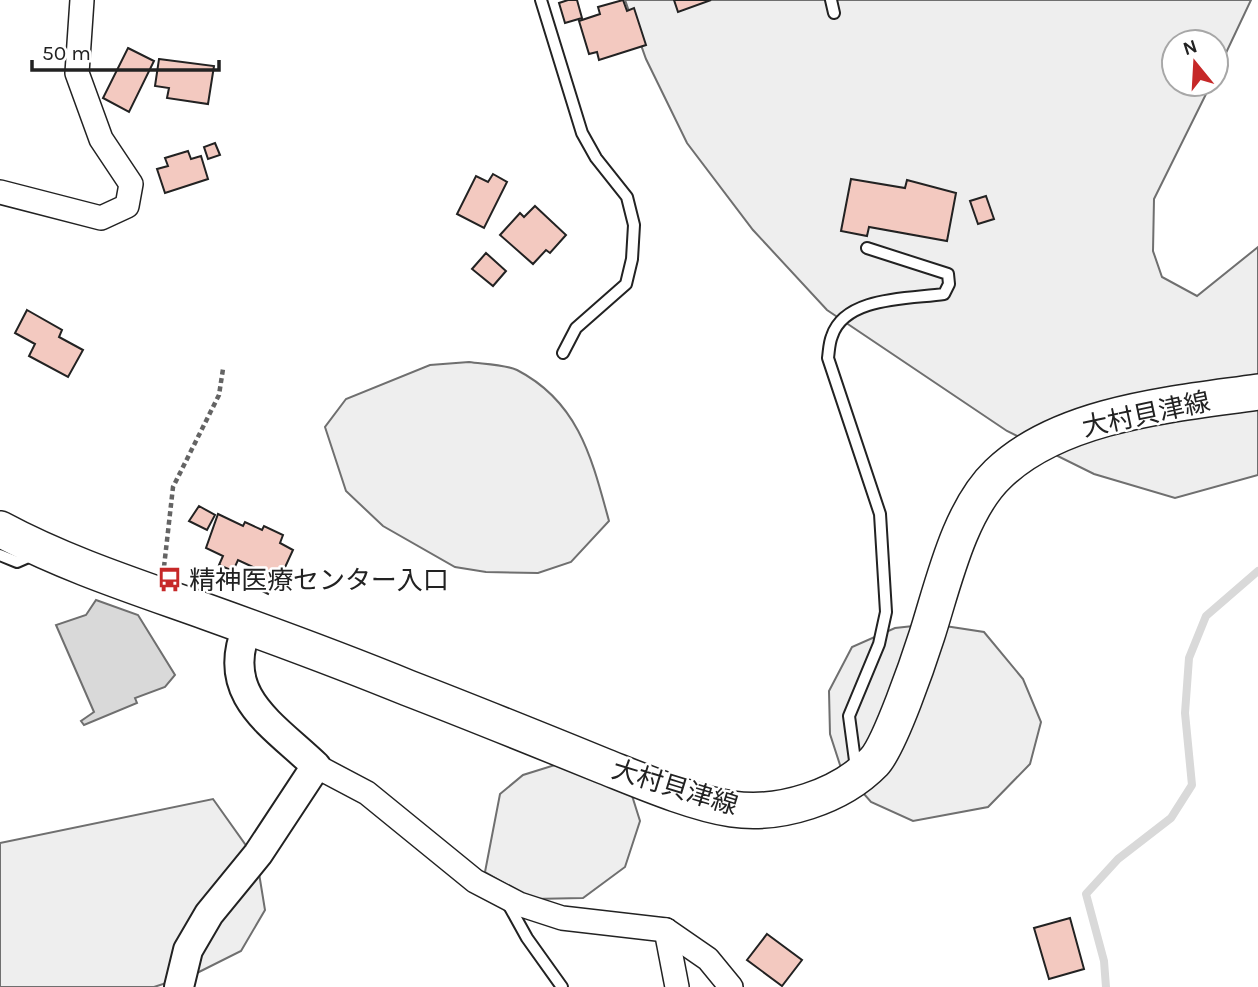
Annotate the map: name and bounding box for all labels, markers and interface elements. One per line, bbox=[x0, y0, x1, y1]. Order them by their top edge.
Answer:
scale bar bbox=[32, 28, 219, 72]
north arrow bbox=[1160, 28, 1230, 98]
text: N bbox=[1180, 35, 1200, 60]
text: 50 m bbox=[42, 41, 91, 65]
street label: 大村貝津線 bbox=[1079, 386, 1213, 443]
place label: 精神医療センター入口 bbox=[189, 565, 449, 596]
bus stop icon: 精神医療センター入口 bbox=[155, 566, 183, 594]
street label: 大村貝津線 bbox=[608, 754, 742, 821]

